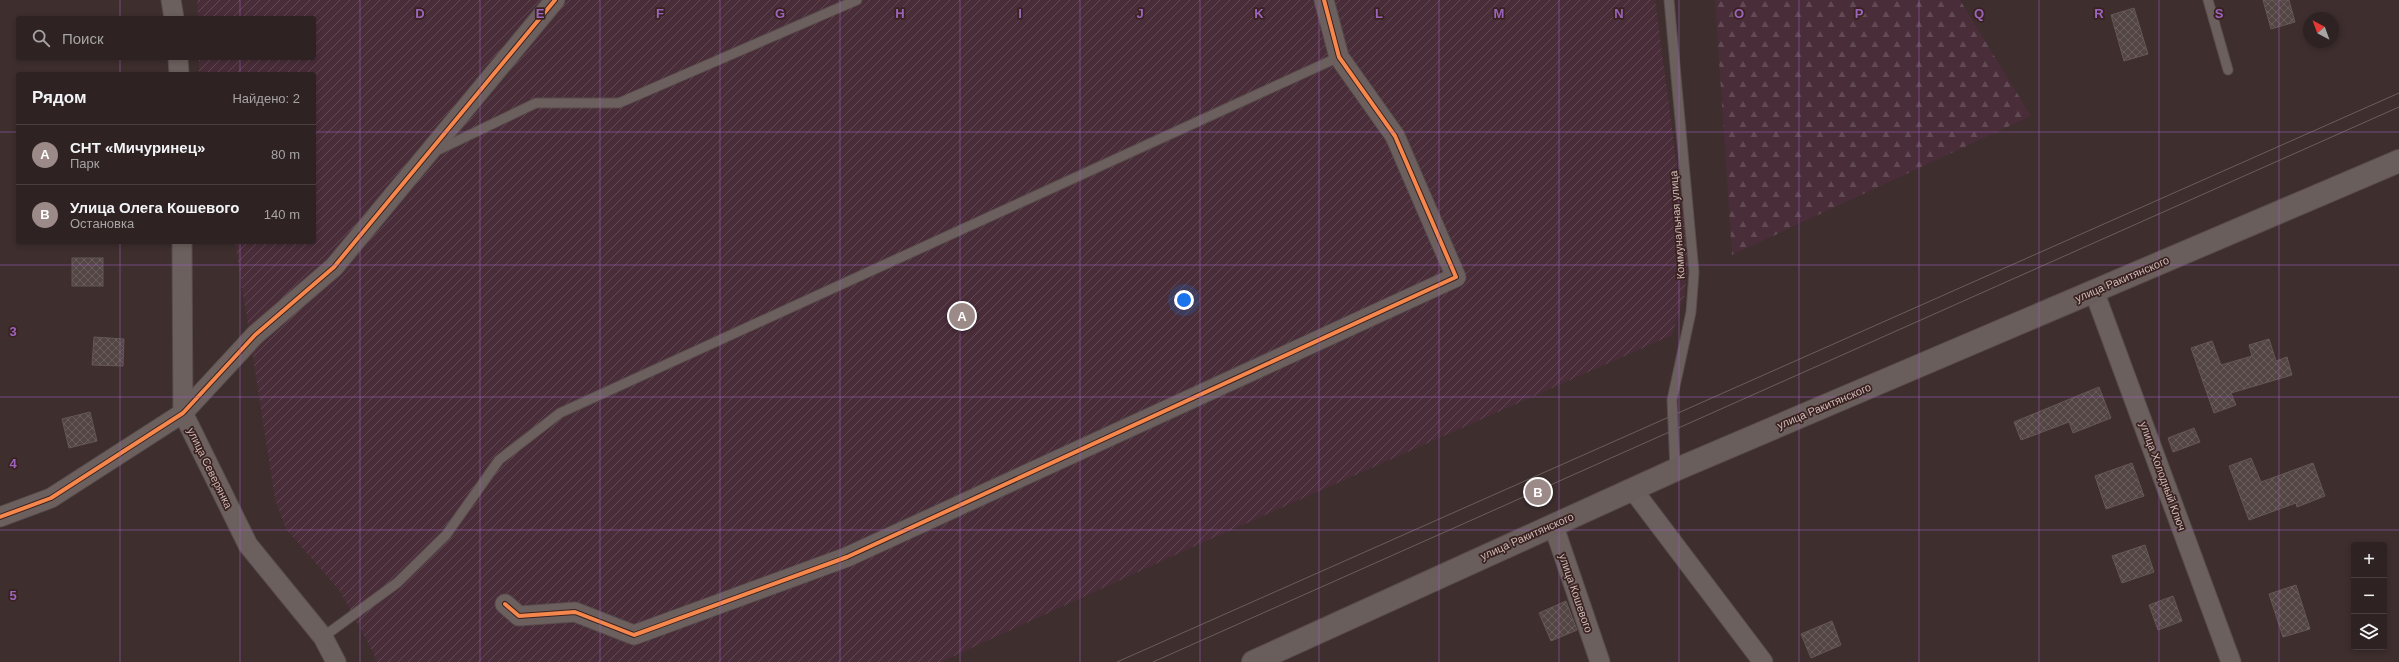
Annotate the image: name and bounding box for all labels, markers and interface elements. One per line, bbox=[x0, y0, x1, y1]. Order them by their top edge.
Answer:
text: D bbox=[415, 6, 425, 21]
text: E bbox=[536, 6, 545, 21]
text: F bbox=[656, 6, 664, 21]
text: G bbox=[775, 6, 785, 21]
text: H bbox=[895, 6, 905, 21]
text: I bbox=[1018, 6, 1022, 21]
text: J bbox=[1136, 6, 1144, 21]
text: K bbox=[1254, 6, 1264, 21]
text: L bbox=[1375, 6, 1383, 21]
text: M bbox=[1494, 6, 1504, 21]
text: N bbox=[1614, 6, 1624, 21]
text: O bbox=[1734, 6, 1744, 21]
text: P bbox=[1855, 6, 1864, 21]
text: Q bbox=[1974, 6, 1984, 21]
text: R bbox=[2094, 6, 2104, 21]
text: S bbox=[2215, 6, 2224, 21]
north arrow bbox=[2303, 12, 2339, 48]
search box bbox=[16, 16, 316, 60]
icon: search bbox=[30, 27, 52, 49]
text: Поиск bbox=[62, 30, 104, 47]
text: Рядом bbox=[32, 88, 87, 107]
text: Найдено: 2 bbox=[232, 91, 300, 106]
text: СНТ «Мичуринец» bbox=[70, 139, 205, 156]
text: A bbox=[40, 147, 50, 162]
text: 80 m bbox=[271, 147, 300, 162]
text: Парк bbox=[70, 156, 100, 171]
street label: Коммунальная улица bbox=[1667, 169, 1687, 280]
text: Улица Олега Кошевого bbox=[70, 199, 240, 216]
text: B bbox=[40, 207, 50, 222]
text: 140 m bbox=[264, 207, 300, 222]
text: Остановка bbox=[70, 216, 134, 231]
street label: улица Ракитянского bbox=[2073, 254, 2171, 304]
your location bbox=[1174, 290, 1194, 310]
pin: A bbox=[949, 301, 975, 331]
text: 3 bbox=[9, 324, 17, 339]
street label: улица Ракитянского bbox=[1775, 381, 1873, 431]
street label: улица Холодный Ключ bbox=[2138, 420, 2188, 532]
street label: улица Северянка bbox=[185, 426, 235, 511]
text: 4 bbox=[9, 456, 17, 471]
pin: B bbox=[1525, 477, 1551, 507]
street label: улица Ракитянского bbox=[1478, 510, 1576, 562]
map controls bbox=[2351, 542, 2387, 650]
button: + bbox=[2351, 542, 2387, 578]
street label: улица Кошевого bbox=[1557, 552, 1595, 634]
button: − bbox=[2351, 578, 2387, 614]
text: 5 bbox=[9, 588, 17, 603]
button: layers bbox=[2351, 614, 2387, 650]

